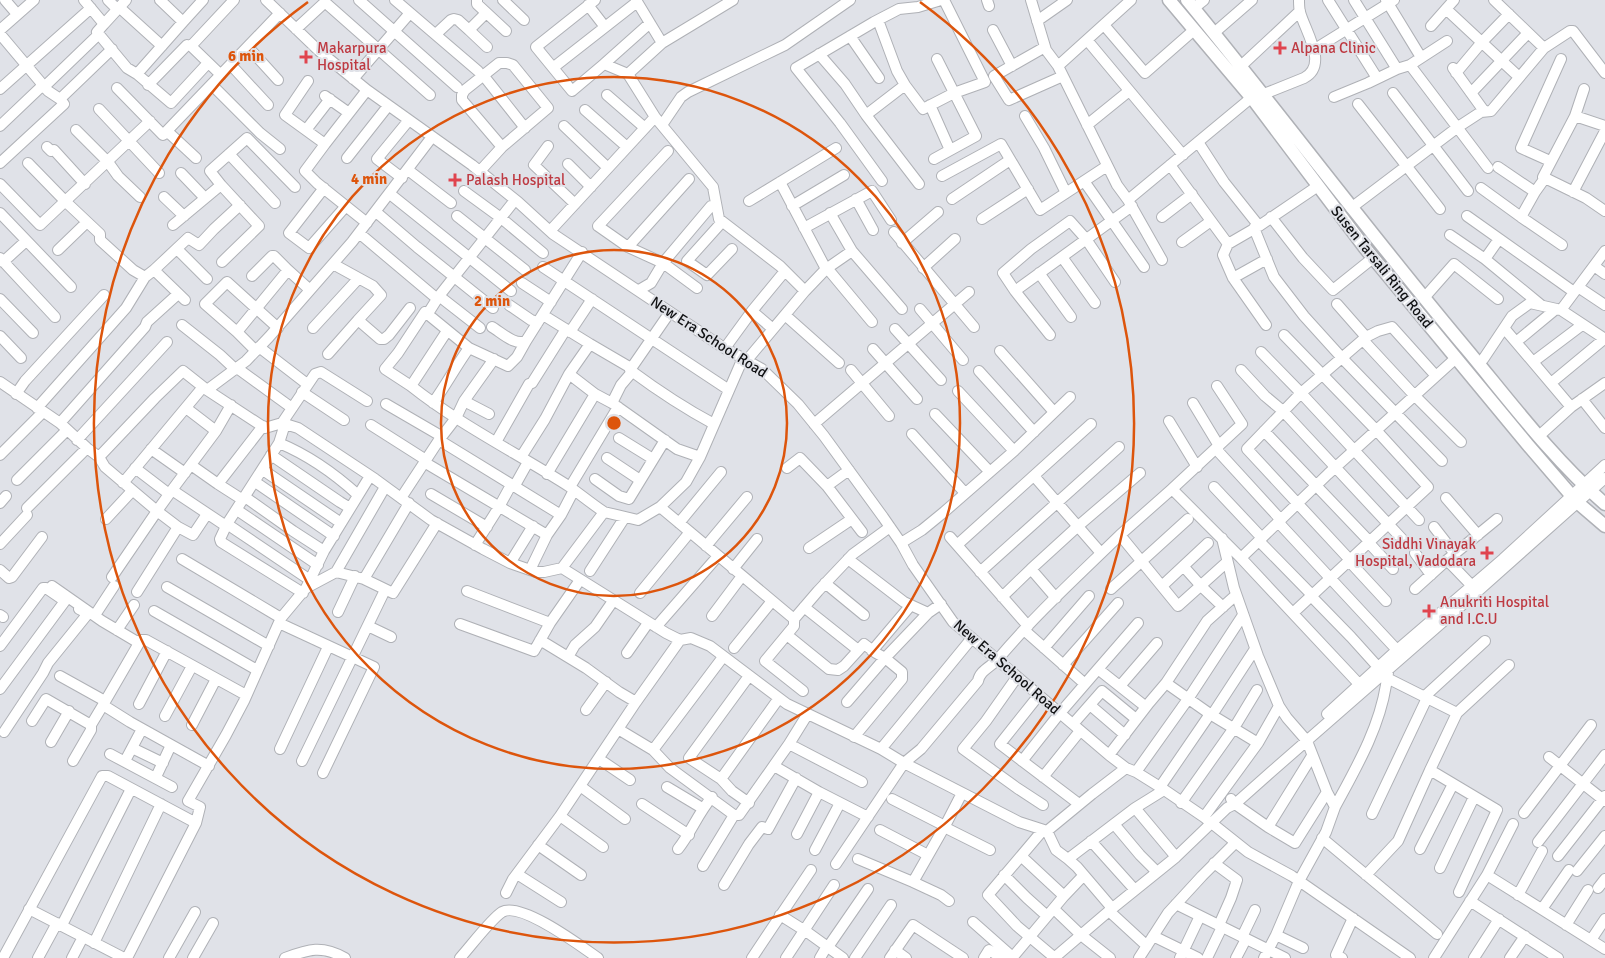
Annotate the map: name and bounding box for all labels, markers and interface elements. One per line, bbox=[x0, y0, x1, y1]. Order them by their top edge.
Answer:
place label: Makarpura Hospital bbox=[317, 39, 387, 74]
place label: Alpana Clinic bbox=[1291, 39, 1376, 57]
marker: Alpana Clinic bbox=[1273, 41, 1287, 55]
text: 6 min bbox=[228, 47, 264, 65]
marker: Makarpura Hospital bbox=[299, 50, 313, 64]
text: 4 min bbox=[351, 170, 387, 188]
place label: Palash Hospital bbox=[466, 171, 566, 189]
marker: Palash Hospital bbox=[448, 173, 462, 187]
street label: Susen Tarsali Ring Road bbox=[1327, 202, 1437, 332]
text: 2 min bbox=[474, 292, 510, 310]
street label: New Era School Road bbox=[647, 293, 771, 381]
centre of rings bbox=[605, 414, 623, 432]
place label: Siddhi Vinayak Hospital, Vadodara bbox=[1355, 535, 1476, 570]
marker: Siddhi Vinayak Hospital, Vadodara bbox=[1480, 546, 1494, 560]
place label: Anukriti Hospital and I.C.U bbox=[1440, 593, 1549, 628]
marker: Anukriti Hospital and I.C.U bbox=[1422, 604, 1436, 618]
street label: New Era School Road bbox=[950, 616, 1064, 718]

